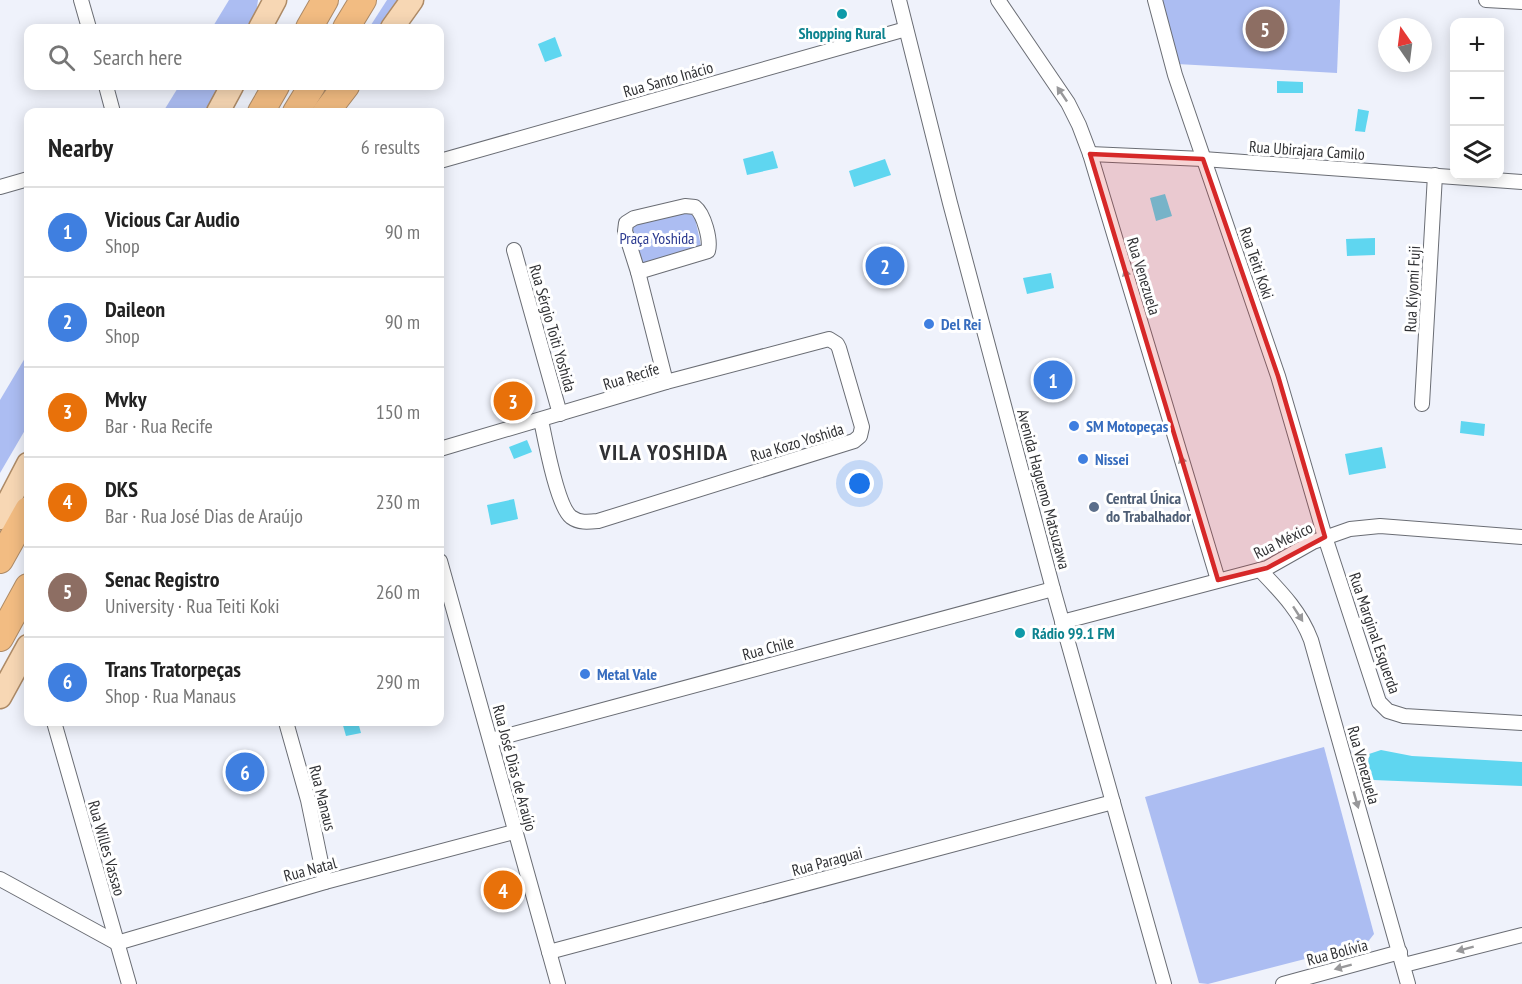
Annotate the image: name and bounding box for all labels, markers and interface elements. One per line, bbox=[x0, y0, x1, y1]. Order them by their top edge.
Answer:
pin: 5 bbox=[1246, 6, 1284, 51]
marker: Shopping Rural bbox=[835, 7, 849, 21]
north arrow bbox=[1378, 18, 1432, 72]
map controls bbox=[1450, 18, 1504, 180]
button: + bbox=[1450, 18, 1504, 72]
place label: Shopping Rural bbox=[798, 23, 886, 43]
search box bbox=[24, 24, 444, 90]
icon: search bbox=[45, 41, 78, 74]
text: Search here bbox=[93, 43, 182, 71]
street label: Rua Santo Inácio bbox=[621, 57, 715, 101]
button: − bbox=[1450, 72, 1504, 126]
one-way arrow bbox=[1057, 86, 1068, 102]
button: layers bbox=[1450, 126, 1504, 180]
text: Nearby bbox=[48, 131, 113, 164]
text: 6 results bbox=[361, 134, 420, 160]
street label: Rua Ubirajara Camilo bbox=[1248, 136, 1366, 164]
text: Vicious Car Audio bbox=[105, 205, 240, 233]
text: 1 bbox=[63, 219, 72, 245]
text: 90 m bbox=[385, 219, 420, 245]
street label: Rua Teiti Koki bbox=[1235, 224, 1279, 302]
park label: Praça Yoshida bbox=[620, 228, 694, 248]
text: Shop bbox=[105, 233, 140, 259]
street label: Rua Venezuela bbox=[1123, 235, 1165, 317]
pin: 2 bbox=[866, 244, 904, 288]
street label: Rua Kiyomi Fuji bbox=[1400, 245, 1424, 333]
street label: Rua Sérgio Toiti Yoshida bbox=[525, 262, 581, 394]
one-way arrow bbox=[1122, 268, 1131, 286]
text: Daileon bbox=[105, 295, 165, 323]
text: 2 bbox=[63, 309, 72, 335]
text: 90 m bbox=[385, 309, 420, 335]
place label: Del Rei bbox=[941, 314, 982, 334]
marker: Del Rei bbox=[922, 317, 936, 331]
text: Shop bbox=[105, 323, 140, 349]
street label: Rua Recife bbox=[600, 358, 662, 394]
pin: 1 bbox=[1034, 358, 1072, 403]
pin: 3 bbox=[494, 378, 532, 424]
text: Mvky bbox=[105, 385, 147, 413]
text: 3 bbox=[63, 399, 72, 425]
text: 150 m bbox=[376, 399, 420, 425]
street label: Avenida Haguemo Matsuzawa bbox=[1013, 407, 1075, 571]
text: Bar · Rua Recife bbox=[105, 413, 213, 439]
place label: SM Motopeças bbox=[1086, 416, 1169, 436]
street label: Rua Kozo Yoshida bbox=[748, 418, 846, 466]
marker: SM Motopeças bbox=[1067, 419, 1081, 433]
district label: VILA YOSHIDA bbox=[598, 438, 729, 466]
place label: Nissei bbox=[1095, 449, 1129, 469]
marker: Nissei bbox=[1076, 452, 1090, 466]
one-way arrow bbox=[1178, 455, 1187, 473]
your location bbox=[845, 469, 874, 498]
text: DKS bbox=[105, 475, 138, 503]
place label: Central Única do Trabalhador bbox=[1106, 488, 1191, 526]
text: 4 bbox=[63, 489, 72, 515]
text: 230 m bbox=[376, 489, 420, 515]
marker: Central Única do Trabalhador bbox=[1087, 500, 1101, 514]
text: Bar · Rua José Dias de Araújo bbox=[105, 503, 303, 529]
street label: Rua México bbox=[1250, 517, 1316, 563]
text: Senac Registro bbox=[105, 565, 219, 593]
street label: Rua Marginal Esquerda bbox=[1345, 570, 1405, 696]
text: 5 bbox=[63, 579, 72, 605]
text: 260 m bbox=[376, 579, 420, 605]
text: University · Rua Teiti Koki bbox=[105, 593, 280, 619]
one-way arrow bbox=[1293, 606, 1304, 622]
place label: Rádio 99.1 FM bbox=[1032, 623, 1115, 643]
marker: Rádio 99.1 FM bbox=[1013, 626, 1027, 640]
street label: Rua Chile bbox=[740, 632, 796, 664]
text: Trans Tratorpeças bbox=[105, 655, 241, 683]
place label: Metal Vale bbox=[597, 664, 657, 684]
marker: Metal Vale bbox=[578, 667, 592, 681]
text: 6 bbox=[63, 669, 72, 695]
text: 290 m bbox=[376, 669, 420, 695]
text: Shop · Rua Manaus bbox=[105, 683, 236, 709]
street label: Rua José Dias de Araújo bbox=[489, 703, 541, 833]
street label: Rua Venezuela bbox=[1343, 724, 1385, 806]
pin: 6 bbox=[226, 750, 264, 794]
street label: Rua Manaus bbox=[305, 763, 341, 833]
one-way arrow bbox=[1352, 791, 1362, 809]
street label: Rua Willes Vassao bbox=[84, 798, 130, 898]
street label: Rua Paraguai bbox=[790, 842, 864, 880]
street label: Rua Natal bbox=[281, 852, 339, 886]
pin: 4 bbox=[484, 868, 522, 912]
street label: Rua Bolívia bbox=[1304, 934, 1370, 970]
one-way arrow bbox=[1456, 945, 1475, 955]
one-way arrow bbox=[1334, 963, 1352, 972]

